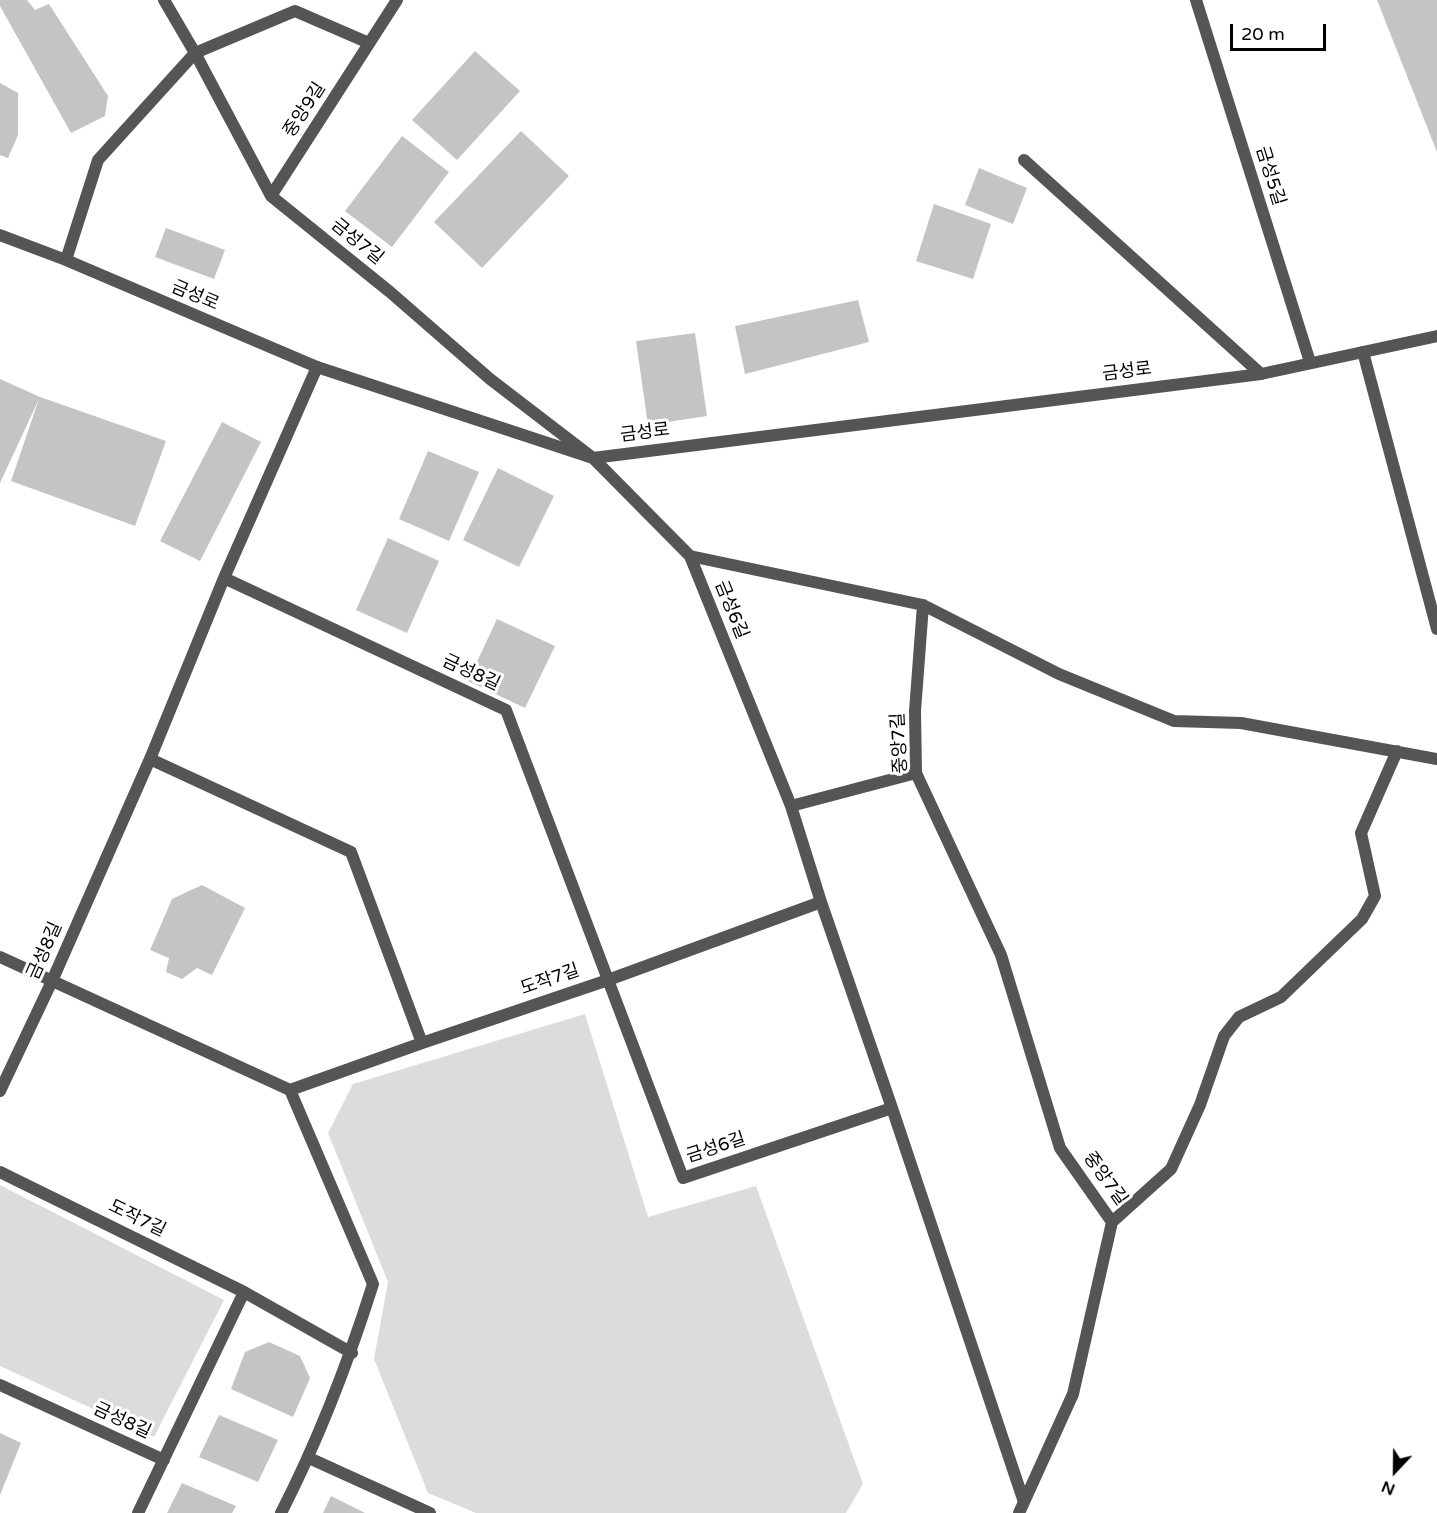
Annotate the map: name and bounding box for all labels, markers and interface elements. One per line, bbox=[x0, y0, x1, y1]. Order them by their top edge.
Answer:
scale bar bbox=[1233, 12, 1329, 50]
text: 20 m bbox=[1241, 23, 1285, 45]
street label: 중앙9길 bbox=[279, 79, 331, 141]
street label: 금성5길 bbox=[1251, 144, 1289, 208]
street label: 금성7길 bbox=[327, 214, 387, 270]
street label: 금성로 bbox=[168, 276, 222, 316]
street label: 금성로 bbox=[1101, 358, 1153, 386]
street label: 금성로 bbox=[619, 419, 671, 447]
street label: 금성6길 bbox=[710, 578, 752, 642]
street label: 금성8길 bbox=[439, 650, 503, 696]
street label: 중앙7길 bbox=[888, 712, 912, 774]
street label: 금성8길 bbox=[23, 919, 67, 983]
street label: 도작7길 bbox=[518, 960, 582, 1000]
street label: 금성6길 bbox=[684, 1128, 748, 1168]
street label: 중앙7길 bbox=[1078, 1148, 1132, 1210]
street label: 도작7길 bbox=[105, 1196, 169, 1242]
street label: 금성8길 bbox=[90, 1398, 154, 1444]
north arrow bbox=[1365, 1441, 1425, 1501]
text: N bbox=[1379, 1476, 1398, 1499]

